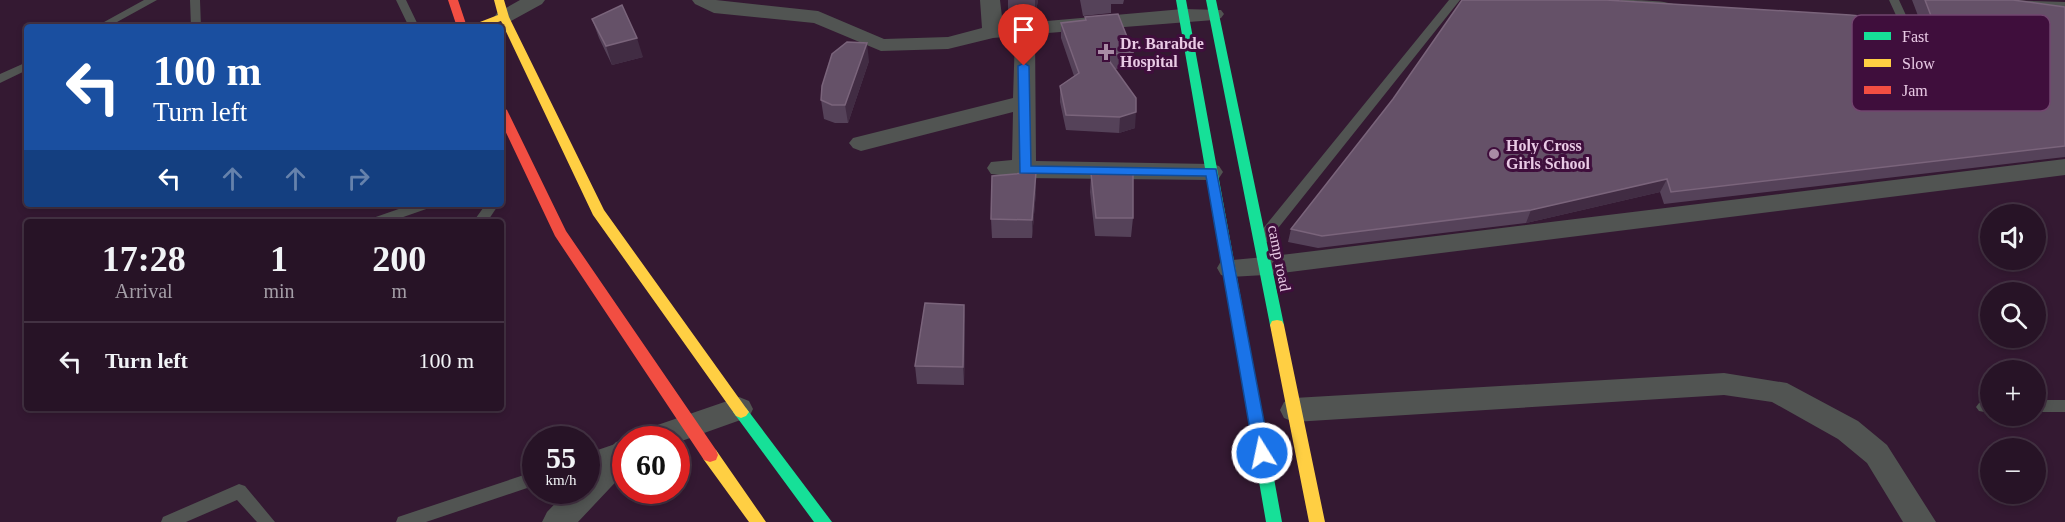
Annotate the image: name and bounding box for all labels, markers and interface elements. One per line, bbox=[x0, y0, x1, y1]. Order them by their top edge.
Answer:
pin bbox=[998, 4, 1049, 66]
icon: arrive bbox=[1007, 13, 1040, 46]
legend bbox=[1852, 15, 2050, 111]
text: Fast bbox=[1902, 28, 1929, 45]
place label: Dr. Barabde Hospital bbox=[1120, 35, 1204, 71]
marker: Dr. Barabde Hospital bbox=[1097, 43, 1115, 61]
icon: left bbox=[54, 48, 132, 126]
text: 100 m bbox=[153, 48, 262, 94]
text: Slow bbox=[1902, 55, 1935, 72]
text: Jam bbox=[1902, 82, 1928, 99]
text: Turn left bbox=[153, 97, 247, 127]
place label: Holy Cross Girls School bbox=[1506, 137, 1591, 172]
marker: Holy Cross Girls School bbox=[1487, 147, 1501, 161]
icon: left bbox=[153, 162, 186, 195]
icon: ahead bbox=[216, 162, 249, 195]
icon: ahead bbox=[279, 162, 312, 195]
icon: right bbox=[342, 162, 375, 195]
map controls bbox=[1980, 204, 2046, 504]
button: sound bbox=[1980, 204, 2046, 270]
street label: camp road bbox=[1264, 224, 1294, 293]
text: 17:28 bbox=[102, 239, 186, 279]
text: 1 bbox=[270, 239, 288, 279]
text: 200 bbox=[372, 239, 426, 279]
text: Arrival bbox=[115, 280, 173, 302]
text: min bbox=[263, 280, 295, 302]
text: m bbox=[392, 280, 407, 302]
button: search bbox=[1980, 282, 2046, 348]
icon: left bbox=[54, 345, 87, 378]
text: Turn left bbox=[105, 348, 188, 373]
text: 100 m bbox=[418, 348, 474, 373]
button: + bbox=[1980, 360, 2046, 426]
position arrow bbox=[1230, 421, 1294, 485]
speed limit sign: 60 bbox=[612, 426, 690, 504]
button: − bbox=[1980, 438, 2046, 504]
text: 55 bbox=[546, 441, 576, 474]
text: km/h bbox=[546, 472, 576, 488]

